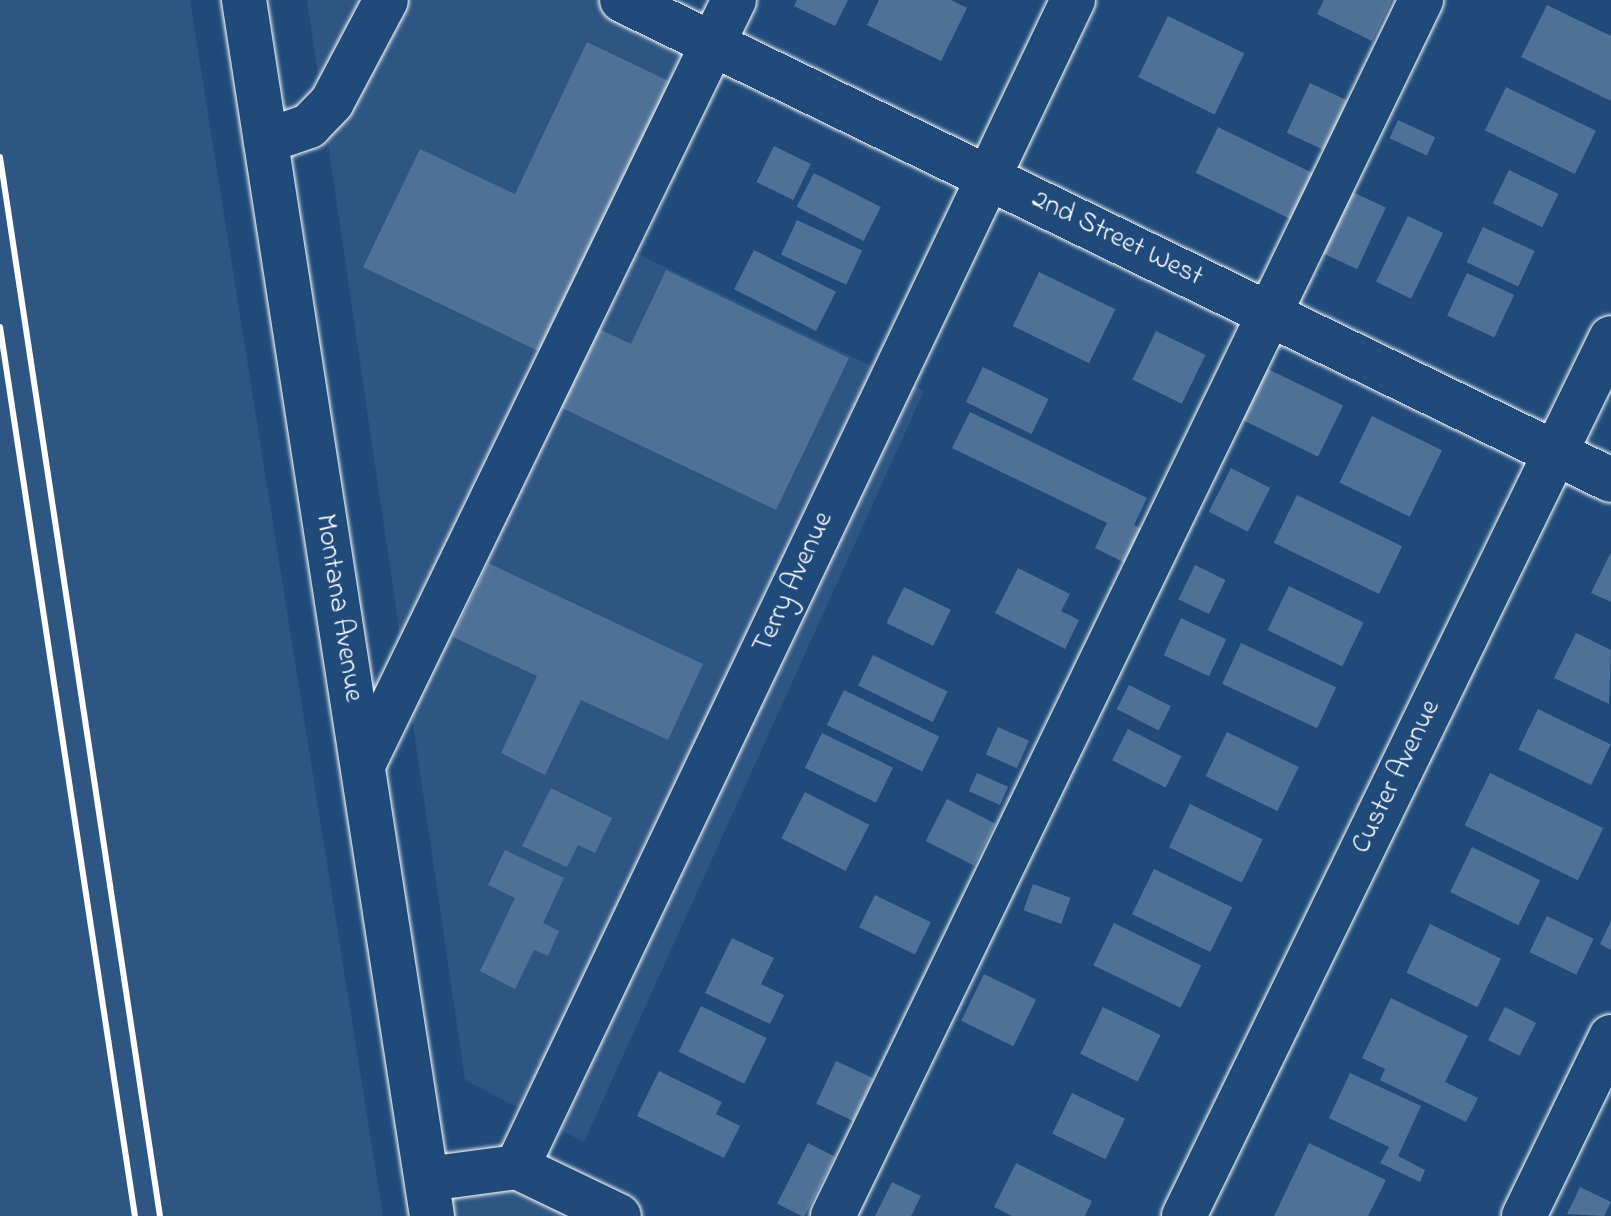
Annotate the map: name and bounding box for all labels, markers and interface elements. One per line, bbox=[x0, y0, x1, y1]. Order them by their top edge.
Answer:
street label: 2nd Street West bbox=[1026, 183, 1208, 295]
street label: Terry Avenue bbox=[747, 507, 841, 659]
street label: Montana Avenue bbox=[307, 512, 369, 704]
street label: Custer Avenue bbox=[1345, 695, 1449, 859]

